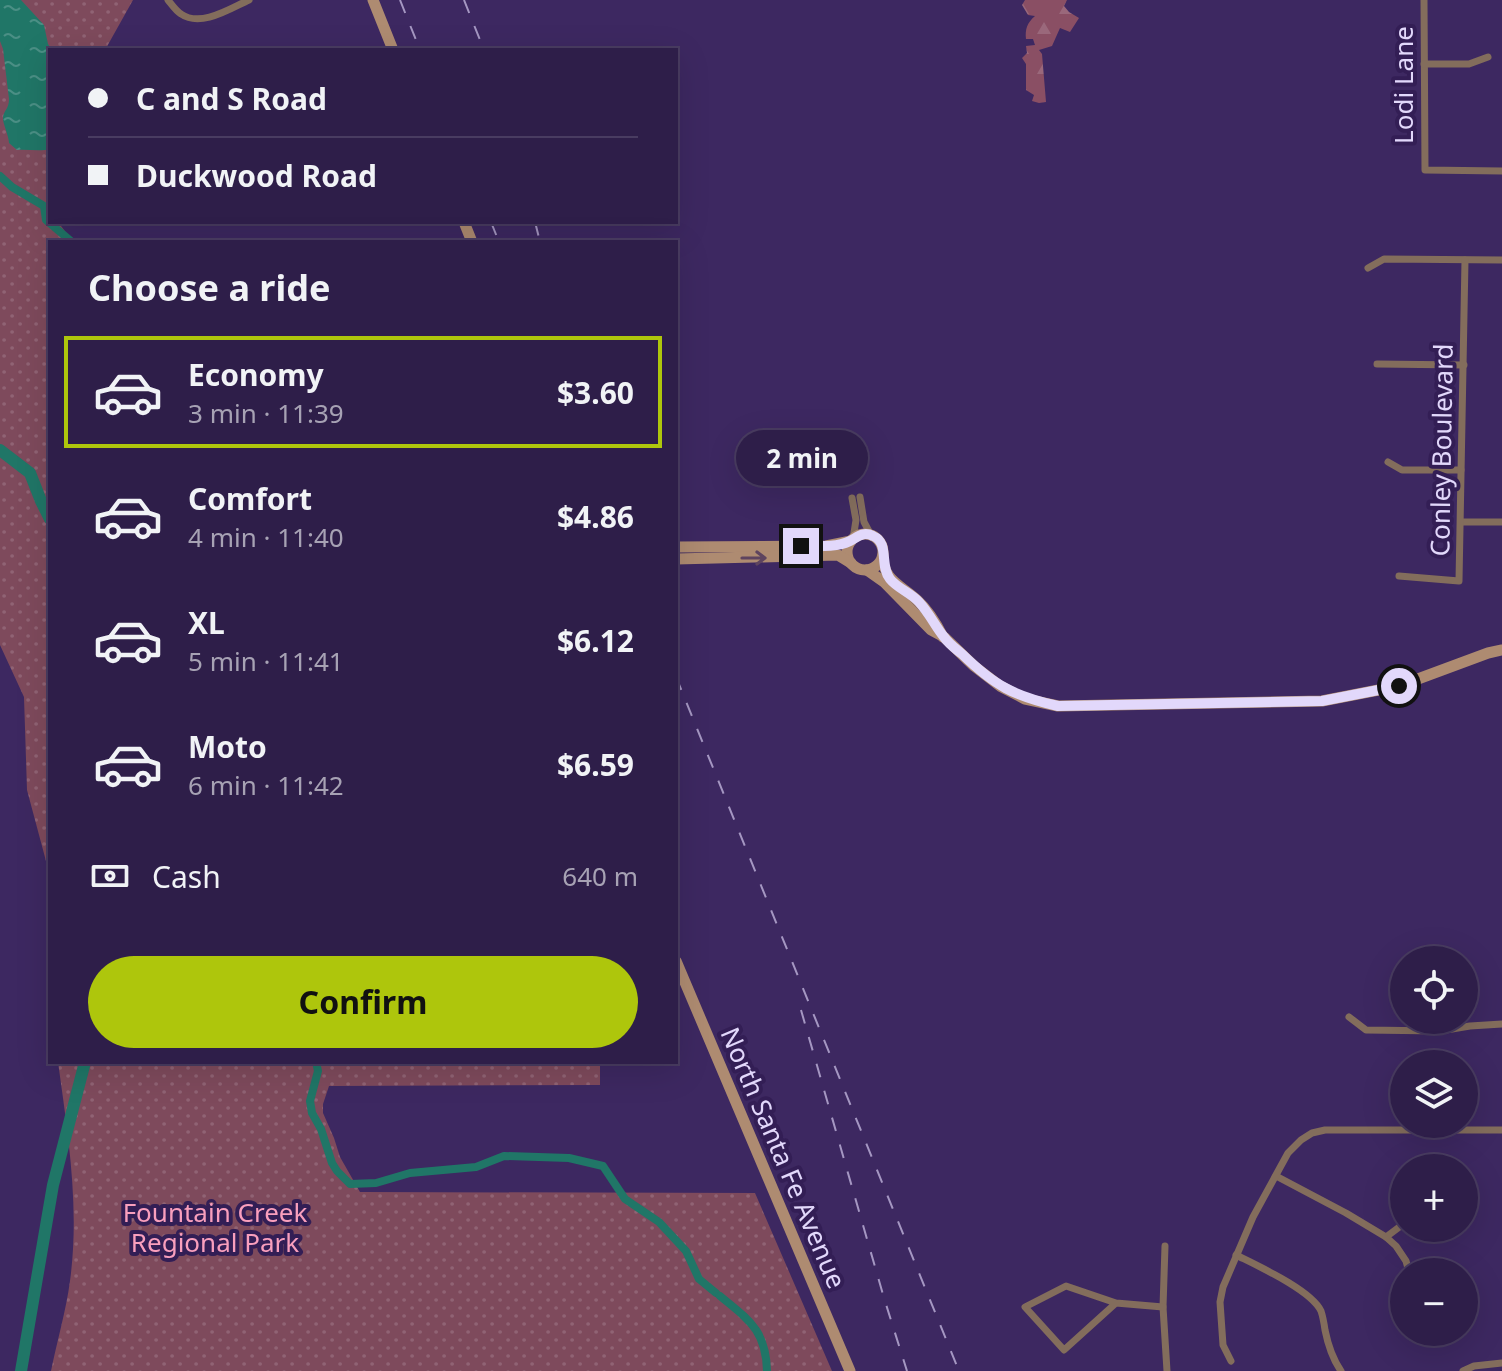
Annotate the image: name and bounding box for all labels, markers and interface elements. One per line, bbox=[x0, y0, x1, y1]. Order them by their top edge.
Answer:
street label: Lodi Lane bbox=[1385, 26, 1421, 144]
text: C and S Road bbox=[136, 78, 327, 119]
text: Duckwood Road bbox=[136, 155, 377, 196]
text: Choose a ride bbox=[88, 263, 330, 312]
street label: Conley Boulevard bbox=[1421, 343, 1461, 557]
text: Economy bbox=[188, 354, 324, 395]
icon: car bbox=[92, 356, 164, 428]
text: $3.60 bbox=[557, 372, 634, 413]
text: 3 min · 11:39 bbox=[188, 395, 344, 431]
callout: 2 min bbox=[735, 430, 867, 486]
text: 2 min bbox=[766, 440, 838, 476]
text: Comfort bbox=[188, 478, 312, 519]
icon: car bbox=[92, 480, 164, 552]
text: $4.86 bbox=[557, 496, 634, 537]
text: 4 min · 11:40 bbox=[188, 519, 344, 555]
route end bbox=[783, 528, 819, 564]
one-way arrow bbox=[740, 550, 767, 565]
text: XL bbox=[188, 602, 225, 643]
icon: car bbox=[92, 604, 164, 676]
text: $6.12 bbox=[557, 620, 634, 661]
text: 5 min · 11:41 bbox=[188, 643, 344, 679]
route start bbox=[1381, 668, 1417, 704]
text: Moto bbox=[188, 726, 267, 767]
icon: car bbox=[92, 728, 164, 800]
text: $6.59 bbox=[557, 744, 634, 785]
text: 6 min · 11:42 bbox=[188, 767, 344, 803]
icon: cash bbox=[88, 854, 132, 898]
text: Cash bbox=[152, 856, 221, 897]
text: 640 m bbox=[562, 858, 638, 894]
map controls bbox=[1390, 946, 1478, 1346]
button: locate bbox=[1390, 946, 1478, 1034]
button: Confirm bbox=[88, 956, 638, 1048]
street label: North Santa Fe Avenue bbox=[713, 1022, 855, 1294]
button: layers bbox=[1390, 1050, 1478, 1138]
button: + bbox=[1390, 1154, 1478, 1242]
park label: Fountain Creek Regional Park bbox=[123, 1194, 307, 1260]
button: − bbox=[1390, 1258, 1478, 1346]

